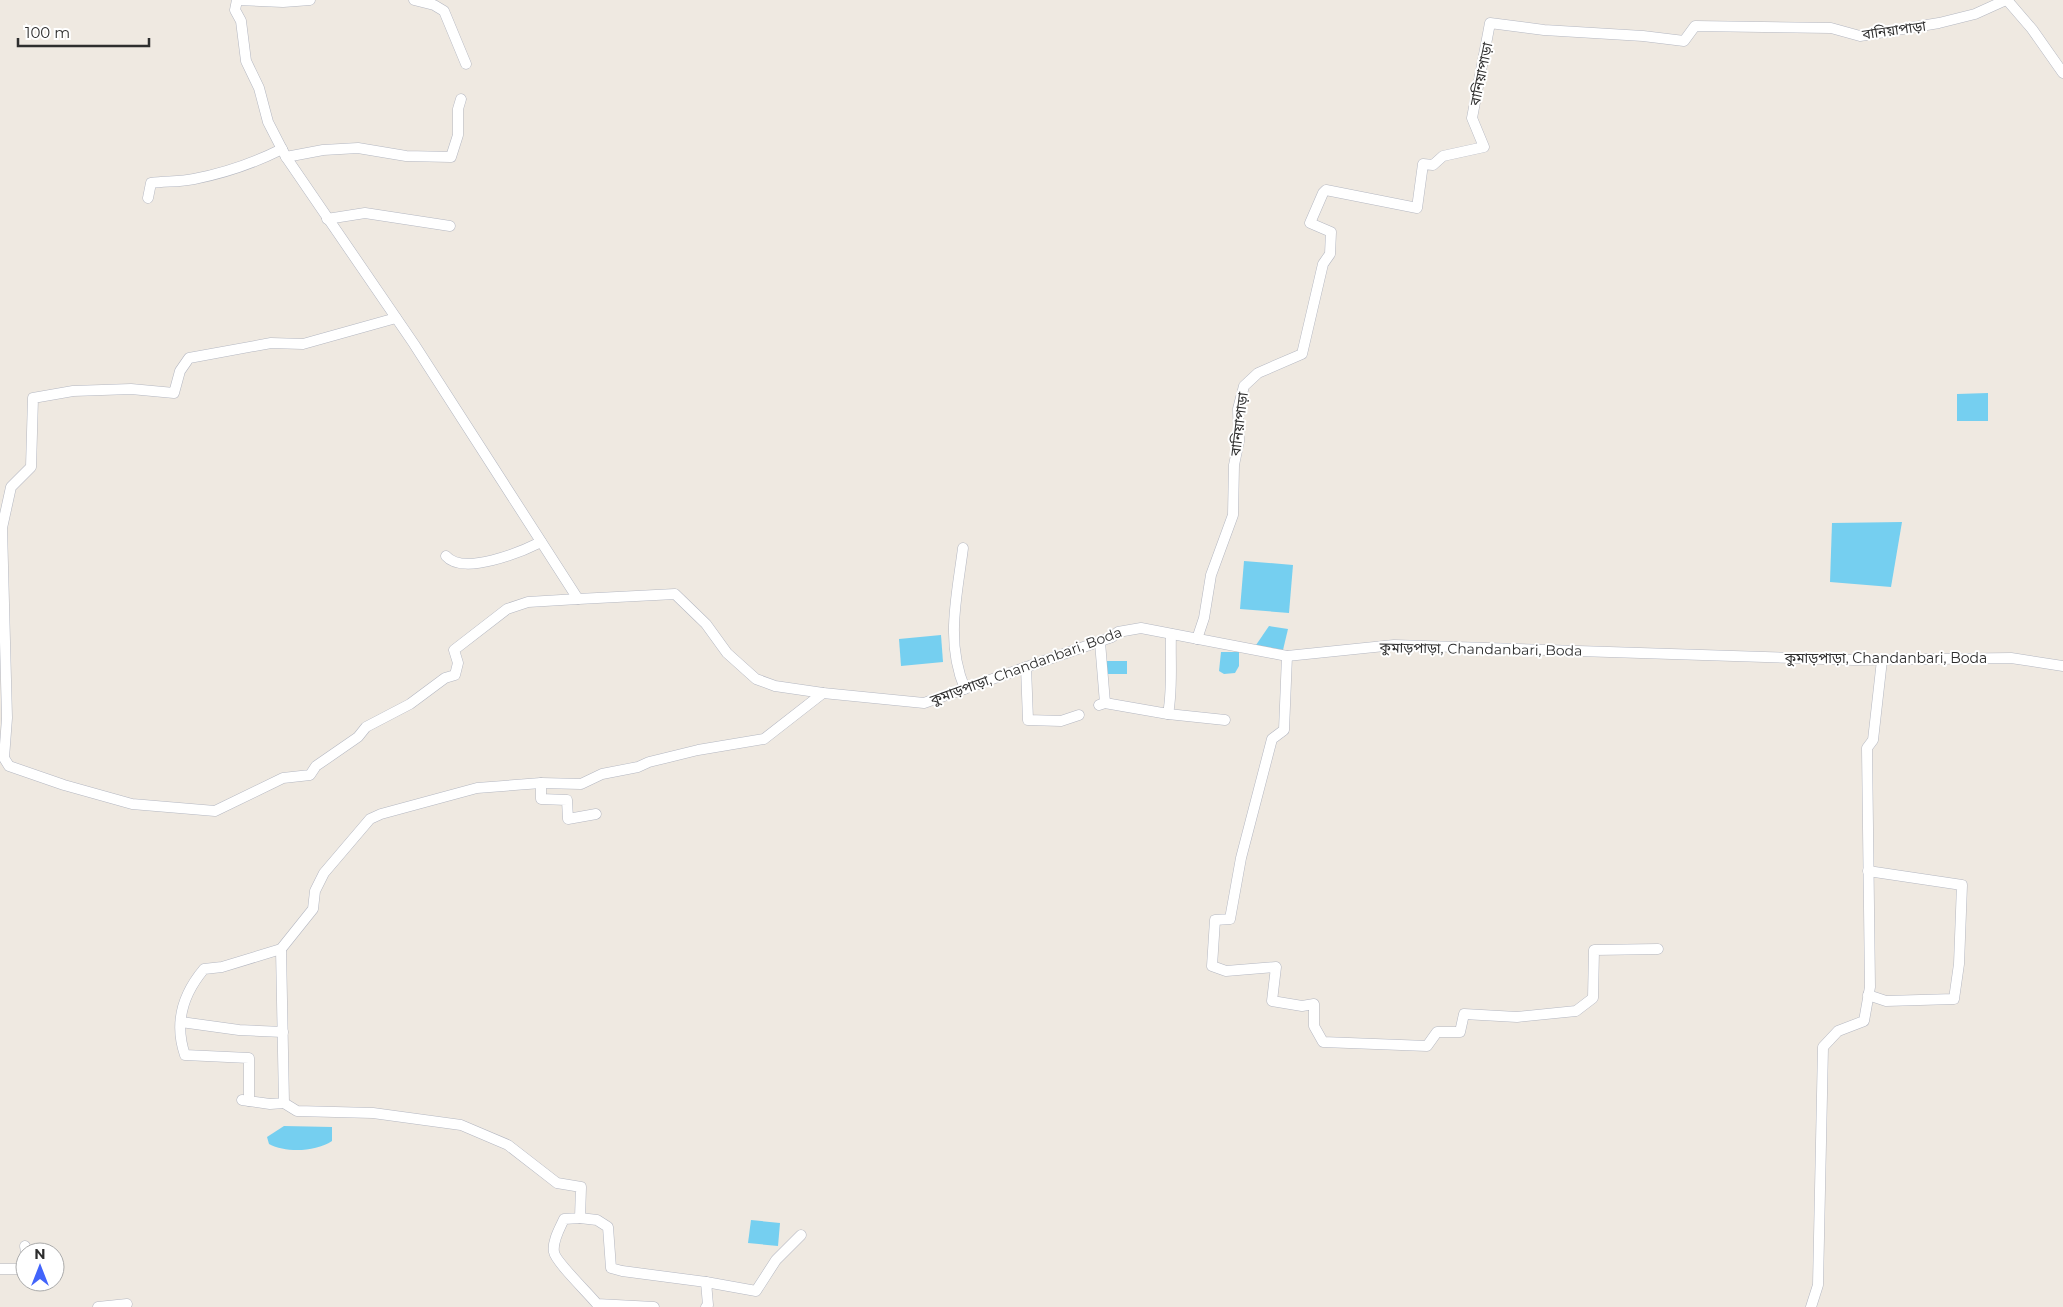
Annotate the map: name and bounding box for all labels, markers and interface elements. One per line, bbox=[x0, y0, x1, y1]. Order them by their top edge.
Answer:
scale bar bbox=[18, 15, 149, 47]
street label: বানিয়াপাড়া bbox=[1860, 17, 1927, 44]
text: 100 m bbox=[25, 23, 70, 42]
street label: বানিয়াপাড়া bbox=[1465, 40, 1497, 108]
street label: বানিয়াপাড়া bbox=[1226, 391, 1252, 458]
street label: কুমাড়পাড়া, Chandanbari, Boda bbox=[927, 623, 1124, 709]
street label: কুমাড়পাড়া, Chandanbari, Boda bbox=[1379, 638, 1582, 660]
street label: কুমাড়পাড়া, Chandanbari, Boda bbox=[1784, 649, 1987, 667]
north arrow bbox=[15, 1242, 65, 1292]
text: N bbox=[34, 1245, 46, 1263]

